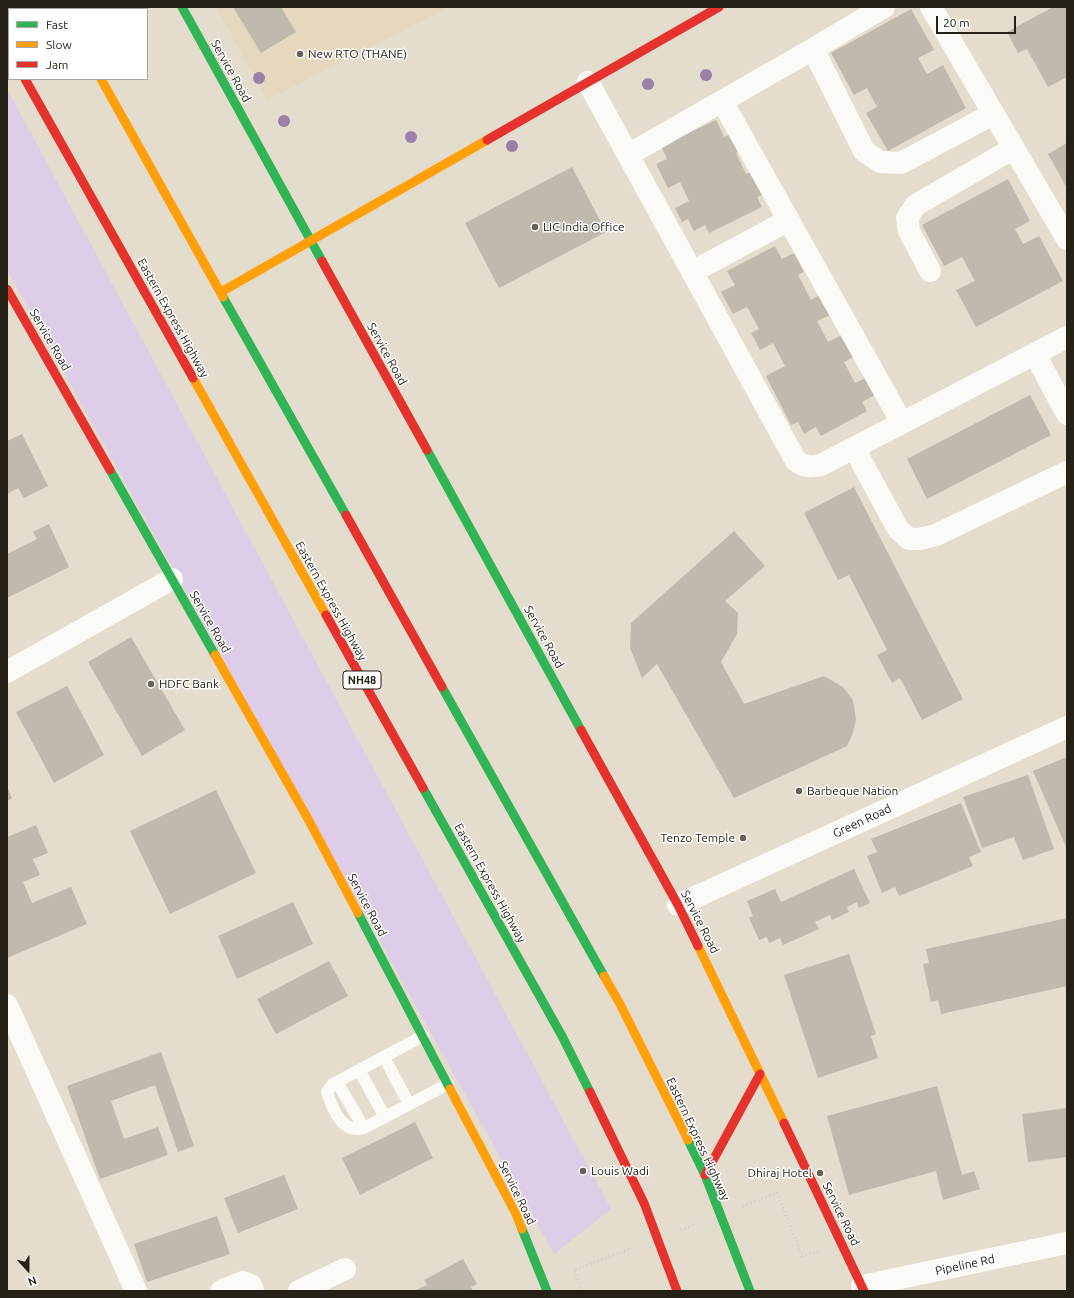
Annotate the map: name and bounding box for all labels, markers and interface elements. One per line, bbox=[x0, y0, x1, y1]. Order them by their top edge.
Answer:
legend bbox=[8, 8, 148, 80]
scale bar bbox=[938, 8, 1018, 34]
text: 20 m bbox=[943, 16, 970, 29]
text: Fast bbox=[46, 18, 68, 31]
street label: Service Road bbox=[208, 37, 254, 105]
text: Slow bbox=[46, 38, 72, 51]
place label: New RTO (THANE) bbox=[308, 47, 407, 61]
marker: New RTO (THANE) bbox=[295, 49, 305, 59]
text: Jam bbox=[46, 58, 68, 71]
place label: LIC India Office bbox=[543, 220, 625, 234]
marker: LIC India Office bbox=[530, 222, 540, 232]
street label: Eastern Express Highway bbox=[134, 256, 212, 380]
street label: Service Road bbox=[26, 306, 74, 374]
street label: Service Road bbox=[364, 320, 410, 388]
street label: Eastern Express Highway bbox=[292, 539, 370, 663]
street label: Service Road bbox=[186, 588, 234, 656]
street label: Service Road bbox=[521, 603, 567, 671]
road number: NH48 bbox=[343, 671, 381, 689]
place label: HDFC Bank bbox=[159, 677, 219, 691]
marker: HDFC Bank bbox=[146, 679, 156, 689]
place label: Barbeque Nation bbox=[807, 784, 898, 798]
marker: Barbeque Nation bbox=[794, 786, 804, 796]
street label: Green Road bbox=[830, 801, 894, 841]
street label: Eastern Express Highway bbox=[451, 821, 529, 945]
place label: Tenzo Temple bbox=[660, 831, 735, 845]
marker: Tenzo Temple bbox=[738, 833, 748, 843]
street label: Service Road bbox=[344, 871, 390, 939]
street label: Service Road bbox=[678, 888, 722, 956]
street label: Eastern Express Highway bbox=[663, 1075, 733, 1203]
street label: Service Road bbox=[495, 1159, 539, 1227]
place label: Louis Wadi bbox=[591, 1164, 649, 1178]
marker: Louis Wadi bbox=[578, 1166, 588, 1176]
place label: Dhiraj Hotel bbox=[748, 1166, 812, 1180]
marker: Dhiraj Hotel bbox=[815, 1168, 825, 1178]
street label: Service Road bbox=[819, 1180, 863, 1248]
north arrow bbox=[8, 1250, 48, 1290]
street label: Pipeline Rd bbox=[934, 1252, 996, 1278]
text: N bbox=[26, 1274, 38, 1288]

